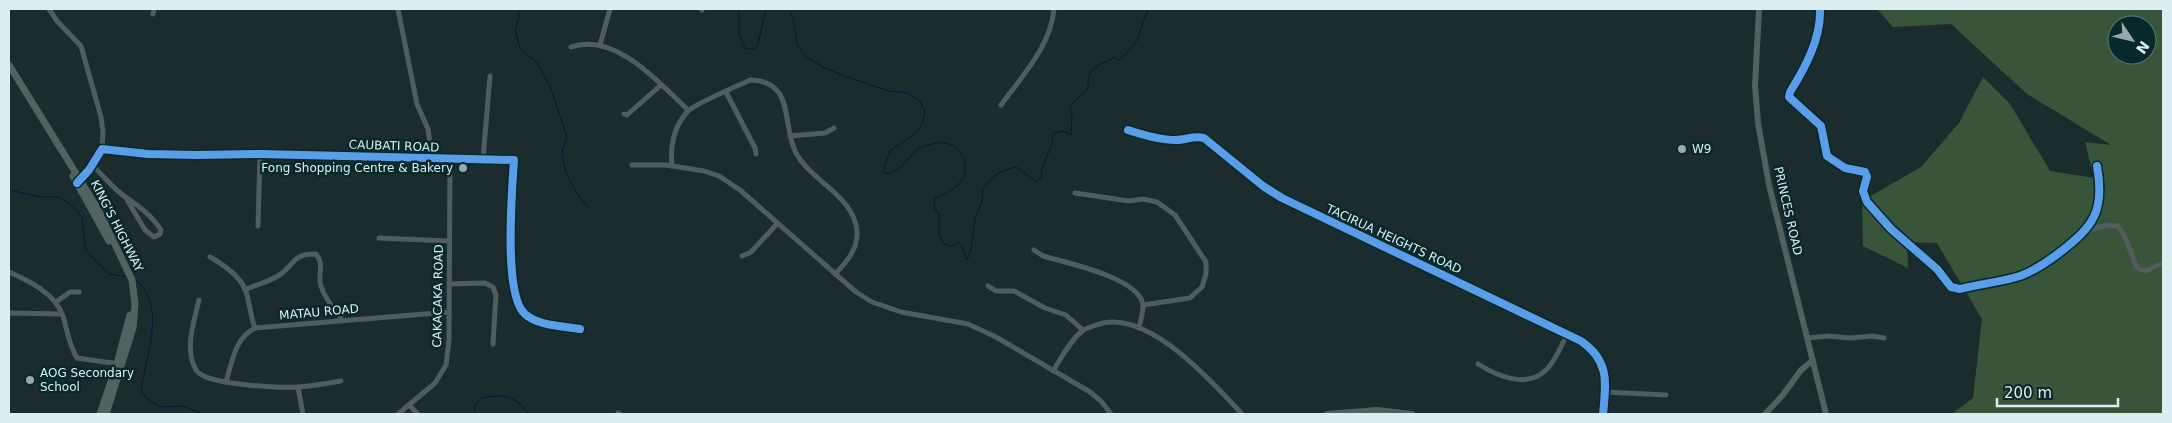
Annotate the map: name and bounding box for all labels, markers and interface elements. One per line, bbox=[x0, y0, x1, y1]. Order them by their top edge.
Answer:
north arrow bbox=[2107, 15, 2157, 65]
text: N bbox=[2133, 38, 2153, 57]
street label: CAUBATI ROAD bbox=[348, 137, 440, 155]
place label: W9 bbox=[1692, 142, 1712, 156]
marker: W9 bbox=[1676, 143, 1688, 155]
place label: Fong Shopping Centre & Bakery bbox=[261, 161, 453, 175]
marker: Fong Shopping Centre & Bakery bbox=[457, 162, 469, 174]
street label: PRINCES ROAD bbox=[1771, 165, 1805, 257]
street label: KING'S HIGHWAY bbox=[88, 178, 146, 275]
street label: TACIRUA HEIGHTS ROAD bbox=[1323, 201, 1464, 277]
street label: CAKACAKA ROAD bbox=[430, 244, 446, 348]
street label: MATAU ROAD bbox=[279, 302, 359, 322]
place label: AOG Secondary School bbox=[40, 366, 134, 394]
marker: AOG Secondary School bbox=[24, 374, 36, 386]
scale bar bbox=[1997, 376, 2118, 408]
text: 200 m bbox=[2004, 384, 2052, 402]

